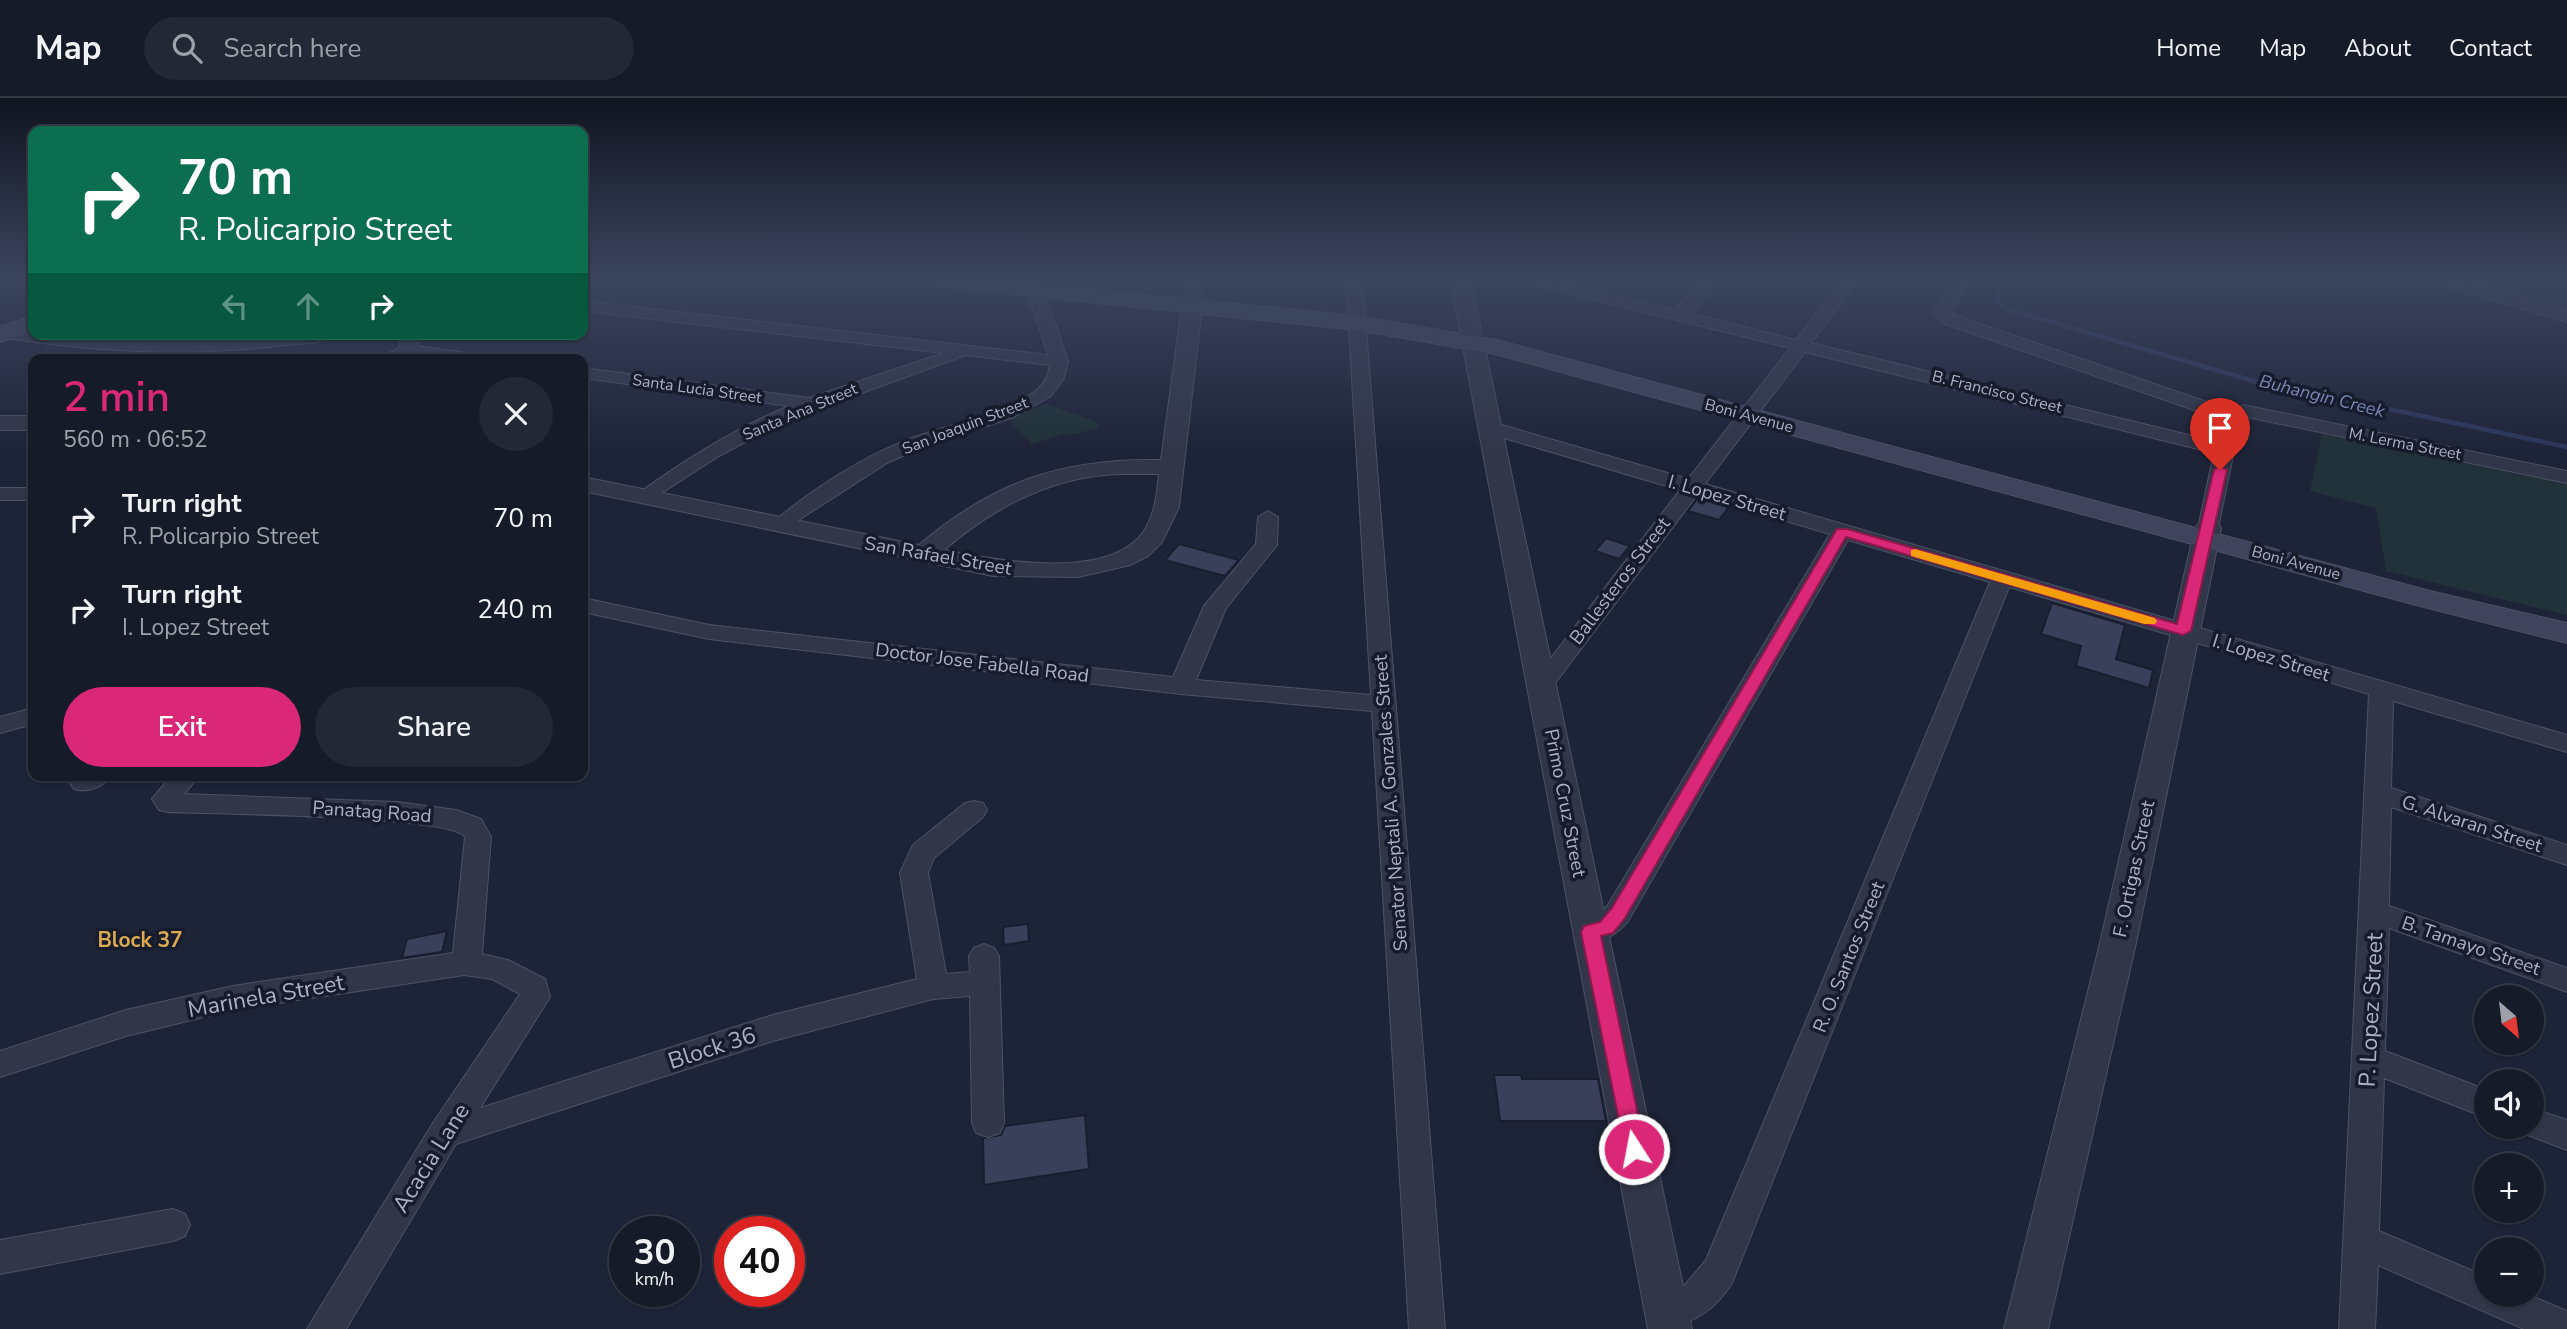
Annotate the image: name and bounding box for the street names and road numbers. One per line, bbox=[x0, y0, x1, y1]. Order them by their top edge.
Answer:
street label: B. Francisco Street bbox=[1930, 365, 2065, 419]
street label: Santa Lucia Street bbox=[631, 369, 764, 409]
street label: Santa Ana Street bbox=[739, 378, 861, 446]
street label: San Joaquin Street bbox=[899, 392, 1031, 460]
street label: Boni Avenue bbox=[1702, 394, 1796, 438]
street label: M. Lerma Street bbox=[2347, 422, 2464, 466]
street label: I. Lopez Street bbox=[1665, 469, 1789, 527]
street label: Ballesteros Street bbox=[1564, 512, 1677, 650]
street label: San Rafael Street bbox=[862, 530, 1014, 582]
street label: Boni Avenue bbox=[2249, 541, 2343, 585]
street label: I. Lopez Street bbox=[2209, 628, 2333, 688]
street label: Doctor Jose Fabella Road bbox=[874, 637, 1090, 689]
street label: Senator Neptali A. Gonzales Street bbox=[1368, 654, 1414, 952]
street label: Primo Cruz Street bbox=[1538, 727, 1592, 880]
street label: G. Alvaran Street bbox=[2398, 789, 2546, 859]
street label: Panatag Road bbox=[312, 795, 432, 829]
street label: F. Ortigas Street bbox=[2107, 798, 2161, 940]
street label: R. O. Santos Street bbox=[1807, 877, 1891, 1036]
street label: B. Tamayo Street bbox=[2398, 910, 2544, 982]
street label: P. Lopez Street bbox=[2351, 931, 2391, 1088]
street label: Marinela Street bbox=[185, 967, 348, 1025]
street label: Block 36 bbox=[664, 1019, 760, 1077]
street label: Acacia Lane bbox=[385, 1097, 477, 1219]

